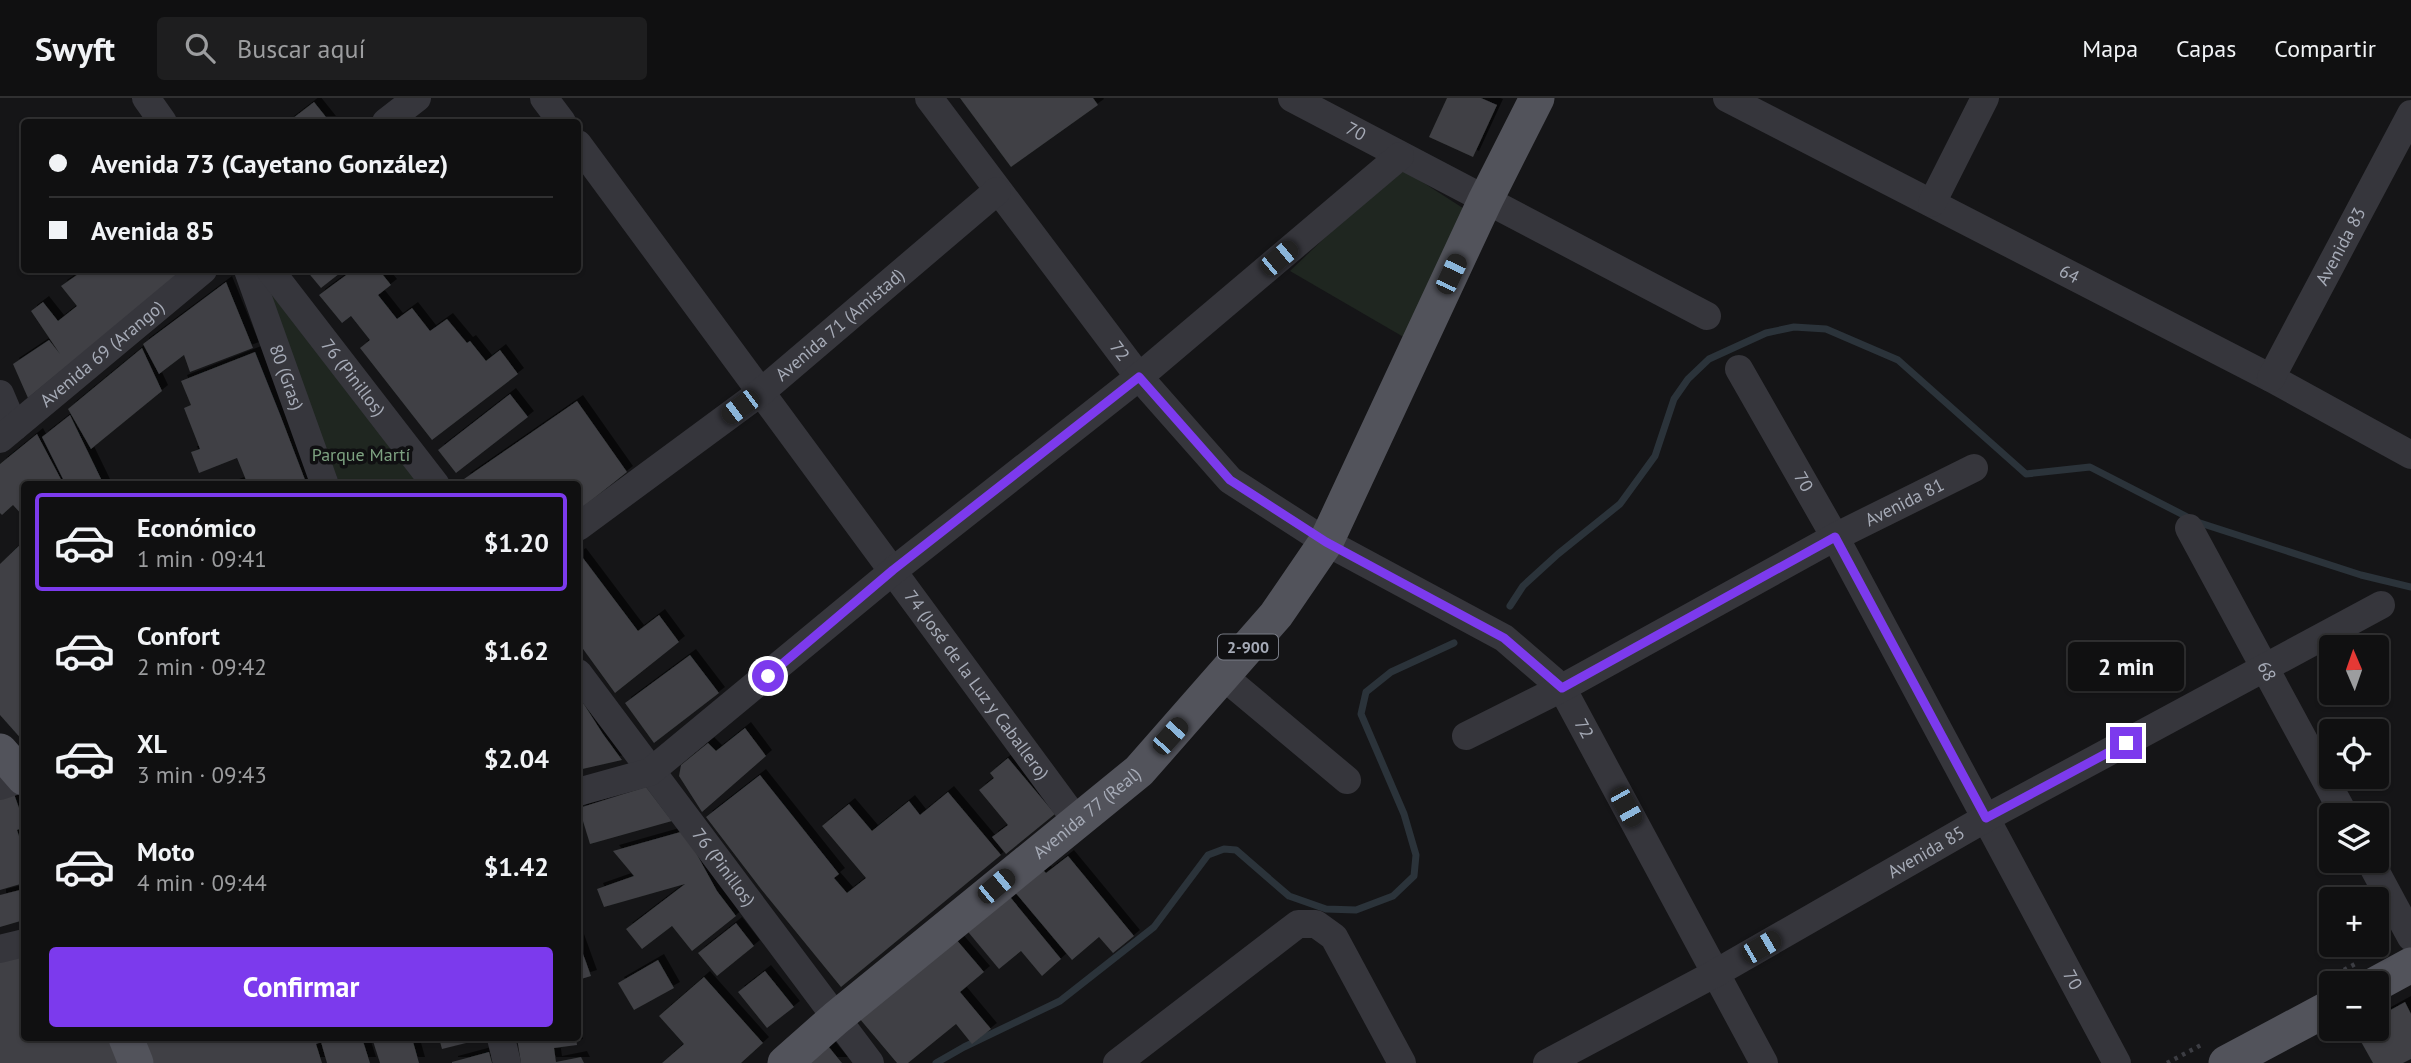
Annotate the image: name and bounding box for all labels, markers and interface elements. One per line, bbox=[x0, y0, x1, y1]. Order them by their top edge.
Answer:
search box bbox=[157, 17, 647, 80]
text: Swyft bbox=[35, 27, 115, 70]
icon: search bbox=[181, 29, 219, 67]
text: Buscar aquí bbox=[237, 32, 365, 65]
text: Mapa bbox=[2082, 33, 2138, 64]
text: Capas bbox=[2176, 33, 2236, 64]
text: Compartir bbox=[2274, 33, 2376, 64]
street label: 70 bbox=[1342, 116, 1370, 146]
text: Avenida 73 (Cayetano González) bbox=[91, 147, 448, 180]
street label: Avenida 83 bbox=[2310, 203, 2371, 289]
text: Avenida 85 bbox=[91, 214, 215, 247]
car bbox=[1257, 236, 1302, 280]
car bbox=[1433, 251, 1470, 297]
street label: 64 bbox=[2056, 259, 2084, 289]
street label: Avenida 71 (Amistad) bbox=[770, 263, 909, 386]
street label: Avenida 69 (Arango) bbox=[35, 295, 169, 412]
street label: 76 (Pinillos) bbox=[316, 334, 391, 421]
street label: 72 bbox=[1105, 336, 1135, 366]
street label: 80 (Gras) bbox=[265, 341, 309, 413]
car bbox=[717, 386, 764, 428]
park label: Parque Martí bbox=[312, 443, 410, 466]
street label: 70 bbox=[1789, 467, 1819, 496]
street label: Avenida 81 bbox=[1861, 473, 1948, 531]
icon: car bbox=[53, 511, 116, 574]
text: Económico bbox=[137, 511, 256, 544]
text: $1.20 bbox=[484, 526, 549, 559]
text: 1 min · 09:41 bbox=[137, 544, 267, 573]
street label: 74 (José de la Luz y Caballero) bbox=[900, 585, 1054, 784]
icon: car bbox=[53, 619, 116, 682]
text: Confort bbox=[137, 619, 220, 652]
text: $1.62 bbox=[484, 634, 549, 667]
road number: 2-900 bbox=[1218, 634, 1278, 660]
north arrow bbox=[2319, 635, 2389, 705]
map controls bbox=[2319, 635, 2389, 1041]
callout: 2 min bbox=[2068, 642, 2184, 690]
text: 2 min · 09:42 bbox=[137, 652, 267, 681]
text: 2 min bbox=[2098, 652, 2154, 681]
street label: 68 bbox=[2252, 657, 2282, 685]
route start bbox=[752, 660, 784, 692]
car bbox=[1149, 713, 1192, 759]
street label: 72 bbox=[1570, 714, 1599, 743]
button: locate bbox=[2319, 719, 2389, 789]
icon: car bbox=[53, 727, 116, 790]
text: XL bbox=[137, 727, 167, 760]
route end bbox=[2110, 727, 2142, 759]
text: $2.04 bbox=[484, 742, 549, 775]
text: 3 min · 09:43 bbox=[137, 760, 267, 789]
street label: Avenida 77 (Real) bbox=[1028, 762, 1145, 864]
car bbox=[1607, 784, 1646, 830]
button: layers bbox=[2319, 803, 2389, 873]
street label: Avenida 85 bbox=[1883, 821, 1969, 883]
street label: 76 (Pinillos) bbox=[687, 824, 761, 911]
icon: car bbox=[53, 835, 116, 898]
text: Moto bbox=[137, 835, 195, 868]
text: $1.42 bbox=[484, 850, 549, 883]
car bbox=[974, 864, 1019, 908]
text: 4 min · 09:44 bbox=[137, 868, 267, 897]
button: + bbox=[2319, 887, 2389, 957]
car bbox=[1738, 927, 1785, 967]
button: Confirmar bbox=[49, 947, 553, 1027]
street label: 70 bbox=[2058, 966, 2088, 994]
button: − bbox=[2319, 971, 2389, 1041]

